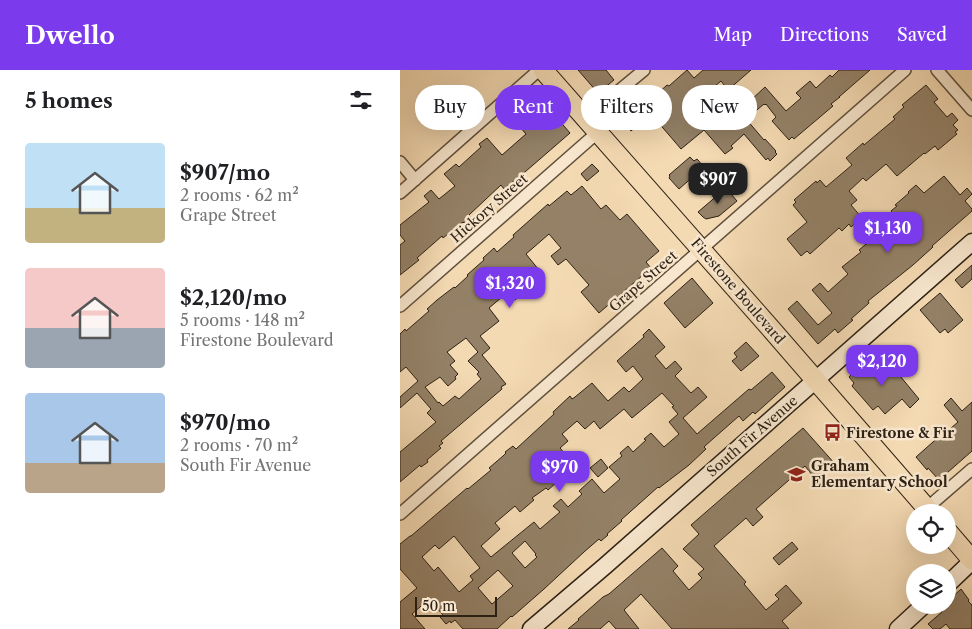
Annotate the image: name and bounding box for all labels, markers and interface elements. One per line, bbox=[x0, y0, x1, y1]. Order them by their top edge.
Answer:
text: Dwello bbox=[25, 21, 115, 50]
text: Map bbox=[713, 24, 752, 46]
text: Directions bbox=[780, 24, 869, 46]
text: Saved bbox=[897, 24, 947, 46]
chip: Buy bbox=[415, 85, 485, 130]
chip: Rent bbox=[495, 85, 571, 130]
chip: Filters bbox=[581, 85, 672, 130]
chip: New bbox=[682, 85, 757, 130]
icon: filters bbox=[347, 86, 375, 114]
text: 5 homes bbox=[25, 88, 113, 113]
text: $907/mo bbox=[180, 160, 270, 185]
pin: $907 bbox=[688, 162, 748, 205]
icon: home bbox=[65, 163, 125, 223]
text: $907 bbox=[699, 169, 737, 189]
street label: Hickory Street bbox=[447, 170, 531, 246]
text: 2 rooms · 62 m² bbox=[180, 185, 299, 205]
text: Grape Street bbox=[180, 205, 276, 225]
pin: $1,130 bbox=[847, 212, 929, 254]
text: $1,130 bbox=[865, 218, 911, 238]
street label: Firestone Boulevard bbox=[687, 234, 789, 348]
street label: Grape Street bbox=[605, 246, 681, 315]
pin: $1,320 bbox=[469, 266, 551, 309]
text: $1,320 bbox=[485, 273, 535, 293]
text: $2,120/mo bbox=[180, 285, 287, 310]
icon: home bbox=[65, 288, 125, 348]
text: 5 rooms · 148 m² bbox=[180, 310, 305, 330]
text: Firestone Boulevard bbox=[180, 330, 333, 350]
pin: $2,120 bbox=[841, 344, 923, 387]
text: $2,120 bbox=[857, 351, 907, 371]
street label: South Fir Avenue bbox=[703, 391, 801, 480]
text: $970/mo bbox=[180, 410, 270, 435]
icon: home bbox=[65, 413, 125, 473]
bus stop icon: Firestone & Fir bbox=[822, 423, 842, 443]
place label: Firestone & Fir bbox=[846, 424, 954, 442]
text: 2 rooms · 70 m² bbox=[180, 435, 298, 455]
pin: $970 bbox=[530, 450, 590, 493]
text: South Fir Avenue bbox=[180, 455, 311, 475]
text: $970 bbox=[541, 457, 579, 477]
place label: Graham Elementary School bbox=[811, 457, 948, 491]
school or university icon: Graham Elementary School bbox=[787, 464, 807, 484]
map controls bbox=[906, 504, 956, 614]
button: locate bbox=[906, 504, 956, 554]
button: layers bbox=[906, 564, 956, 614]
scale bar bbox=[415, 594, 498, 617]
text: 50 m bbox=[422, 597, 455, 615]

